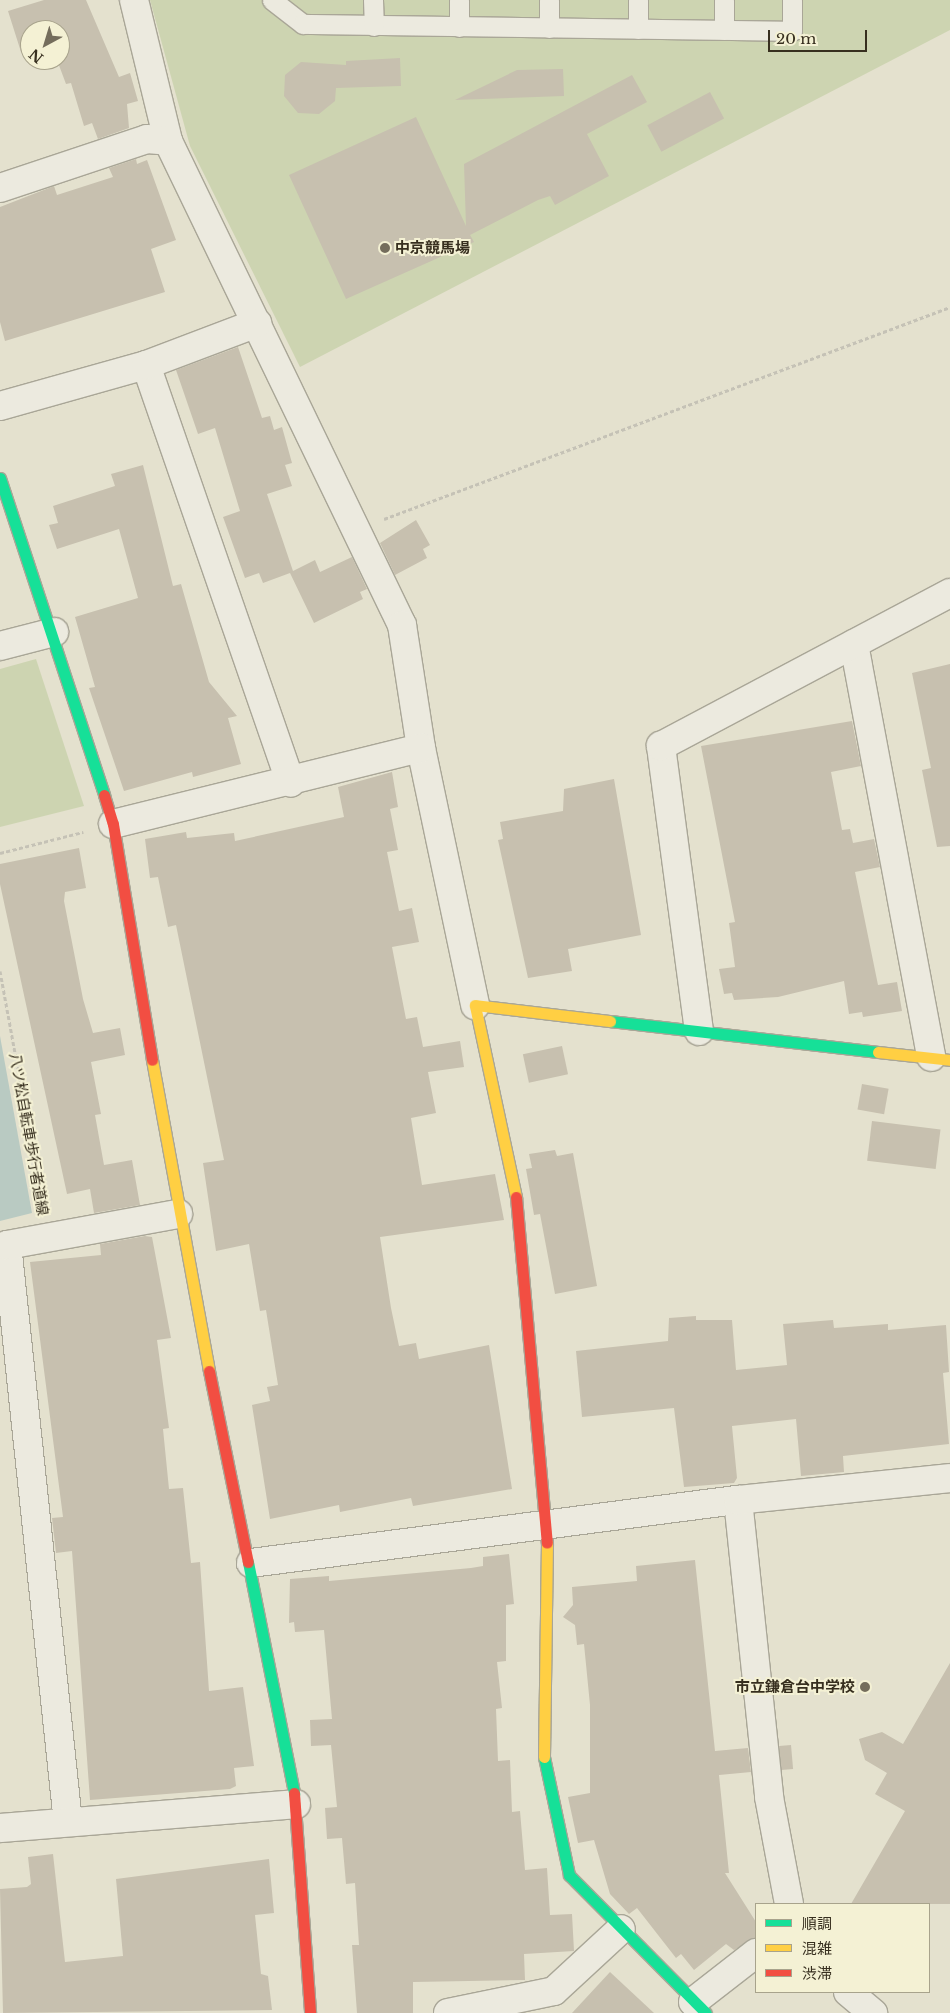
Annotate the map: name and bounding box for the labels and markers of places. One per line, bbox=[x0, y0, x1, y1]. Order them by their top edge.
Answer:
place label: 中京競馬場 bbox=[395, 239, 470, 257]
marker: 中京競馬場 bbox=[379, 242, 391, 254]
place label: 市立鎌倉台中学校 bbox=[735, 1678, 855, 1696]
marker: 市立鎌倉台中学校 bbox=[859, 1681, 871, 1693]

